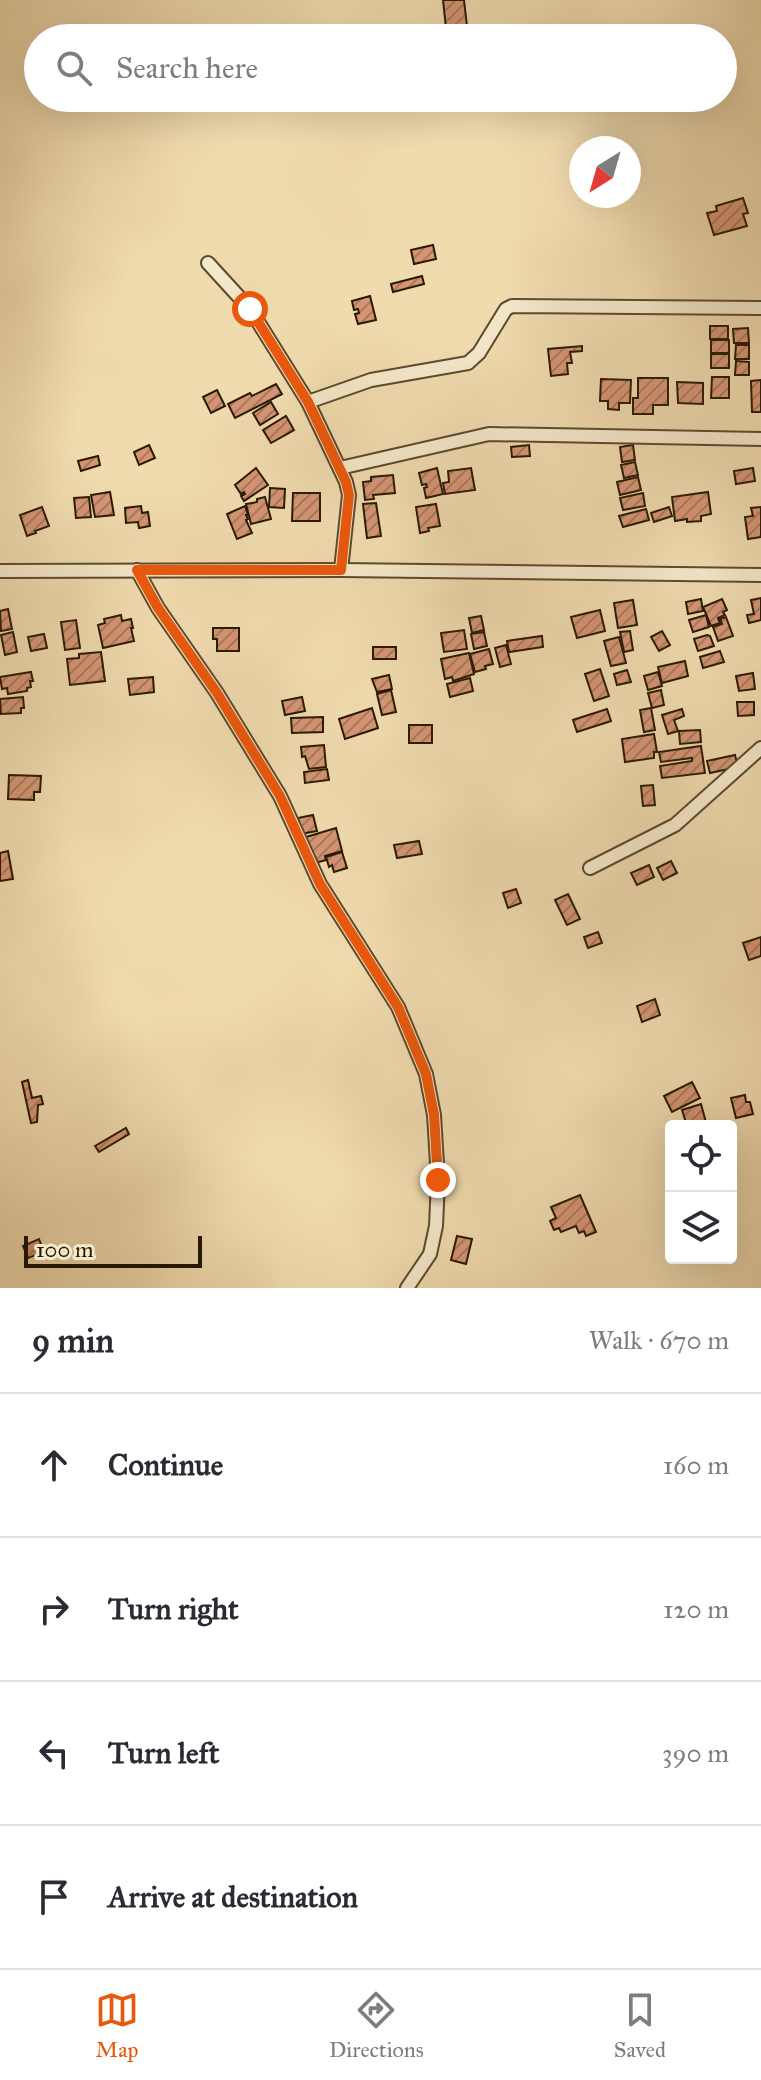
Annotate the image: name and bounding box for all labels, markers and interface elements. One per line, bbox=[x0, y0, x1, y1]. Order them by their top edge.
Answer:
search box bbox=[24, 24, 737, 112]
icon: search bbox=[52, 46, 96, 90]
text: Search here bbox=[116, 50, 258, 86]
north arrow bbox=[569, 136, 641, 208]
route start bbox=[232, 291, 268, 327]
map controls bbox=[665, 1120, 737, 1264]
button: locate bbox=[665, 1120, 737, 1192]
route end bbox=[420, 1162, 456, 1198]
button: layers bbox=[665, 1192, 737, 1264]
scale bar bbox=[24, 1232, 202, 1268]
text: 100 m bbox=[36, 1236, 93, 1263]
text: 9 min bbox=[32, 1320, 114, 1361]
text: Walk · 670 m bbox=[589, 1324, 729, 1356]
icon: ahead bbox=[32, 1443, 76, 1487]
text: Continue bbox=[108, 1447, 223, 1483]
text: 160 m bbox=[663, 1449, 729, 1481]
icon: right bbox=[32, 1587, 76, 1631]
text: Turn right bbox=[108, 1591, 239, 1627]
text: 120 m bbox=[663, 1593, 729, 1625]
icon: left bbox=[32, 1731, 76, 1775]
text: Turn left bbox=[108, 1735, 219, 1771]
text: 390 m bbox=[662, 1737, 729, 1769]
icon: arrive bbox=[32, 1875, 76, 1919]
text: Arrive at destination bbox=[108, 1879, 358, 1915]
tab: Map bbox=[95, 1988, 139, 2063]
tab: Directions bbox=[329, 1988, 424, 2063]
tab: Saved bbox=[614, 1988, 666, 2063]

